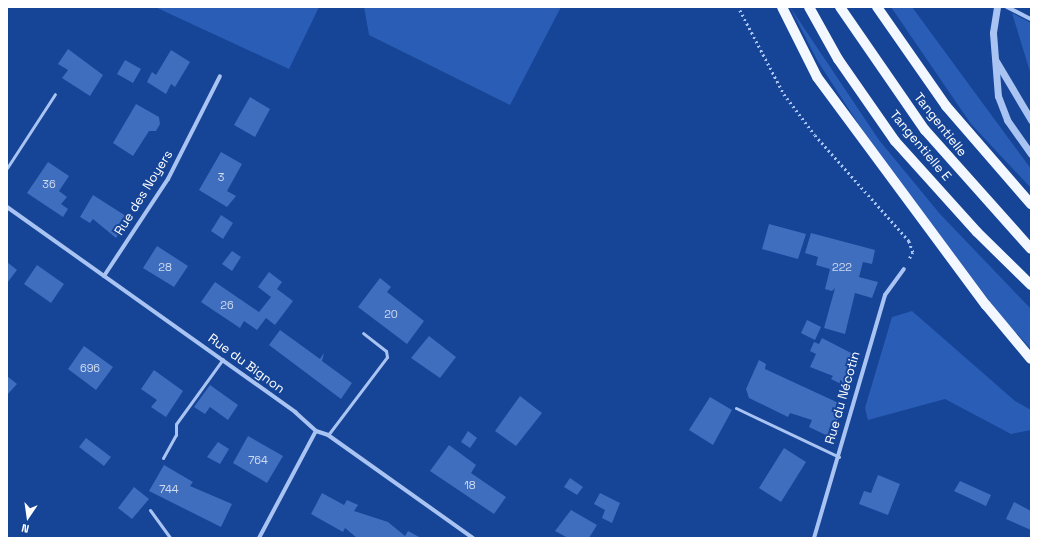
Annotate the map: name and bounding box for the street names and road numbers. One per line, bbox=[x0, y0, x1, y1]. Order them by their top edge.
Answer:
street label: Tangentielle bbox=[910, 90, 970, 160]
street label: Tangentielle E bbox=[886, 108, 954, 184]
street label: Rue des Noyers bbox=[112, 148, 176, 238]
street label: Rue du Bignon bbox=[205, 331, 287, 397]
street label: Rue du Nécotin bbox=[822, 350, 864, 446]

